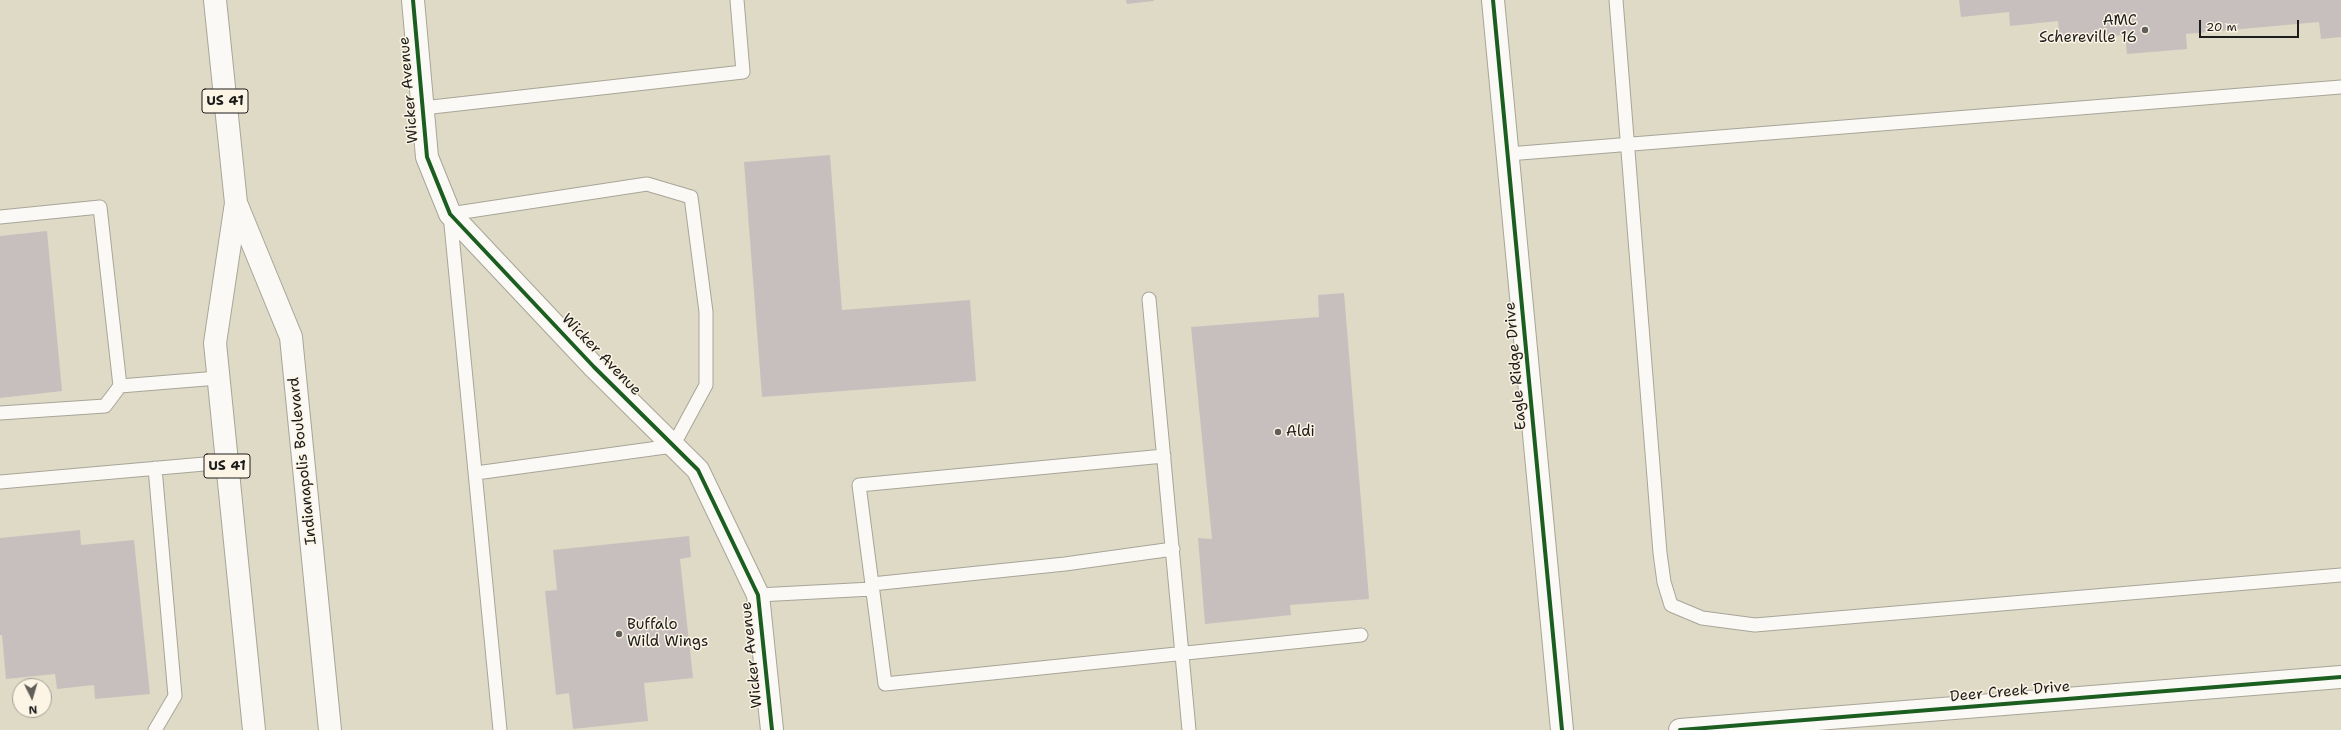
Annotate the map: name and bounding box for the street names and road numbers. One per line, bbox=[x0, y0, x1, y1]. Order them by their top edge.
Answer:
street label: Wicker Avenue bbox=[395, 36, 423, 144]
road number: US 41 bbox=[202, 89, 248, 113]
street label: Eagle Ridge Drive bbox=[1501, 301, 1531, 431]
street label: Wicker Avenue bbox=[557, 310, 645, 400]
street label: Indianapolis Boulevard bbox=[285, 376, 321, 546]
road number: US 41 bbox=[204, 454, 250, 478]
street label: Wicker Avenue bbox=[737, 601, 767, 709]
street label: Deer Creek Drive bbox=[1949, 678, 2071, 706]

